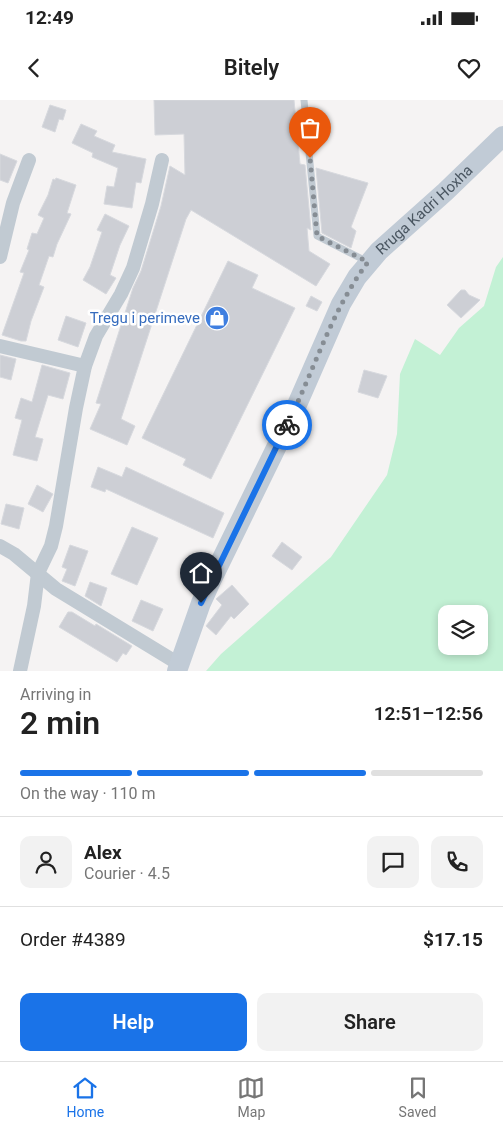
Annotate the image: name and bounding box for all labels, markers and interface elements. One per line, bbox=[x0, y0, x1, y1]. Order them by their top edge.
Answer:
text: 12:49 bbox=[25, 6, 74, 29]
icon: back bbox=[20, 54, 48, 82]
icon: heart bbox=[455, 54, 483, 82]
text: Bitely bbox=[224, 55, 279, 80]
pin bbox=[289, 107, 331, 158]
icon: bag bbox=[296, 114, 324, 142]
street label: Rruga Kadri Hoxha bbox=[372, 161, 476, 258]
shop icon: Tregu i perimeve bbox=[204, 305, 230, 331]
place label: Tregu i perimeve bbox=[90, 309, 200, 327]
courier bbox=[262, 400, 312, 450]
icon: bike bbox=[273, 411, 301, 439]
pin bbox=[180, 552, 222, 603]
icon: home bbox=[187, 559, 215, 587]
map controls bbox=[438, 605, 488, 655]
button: layers bbox=[438, 605, 488, 655]
text: Arriving in bbox=[20, 685, 91, 704]
text: 12:51–12:56 bbox=[374, 702, 483, 725]
text: 2 min bbox=[20, 704, 100, 742]
text: On the way · 110 m bbox=[20, 784, 156, 803]
button: person bbox=[20, 836, 72, 888]
button: chat bbox=[367, 836, 419, 888]
button: phone bbox=[431, 836, 483, 888]
text: Alex bbox=[84, 841, 122, 864]
text: Courier · 4.5 bbox=[84, 864, 170, 883]
text: Order #4389 bbox=[20, 928, 126, 951]
text: $17.15 bbox=[423, 928, 483, 951]
button: Help bbox=[20, 993, 247, 1051]
button: Share bbox=[257, 993, 483, 1051]
tab: Home bbox=[67, 1074, 104, 1120]
tab: Map bbox=[237, 1074, 265, 1120]
tab: Saved bbox=[399, 1074, 436, 1120]

